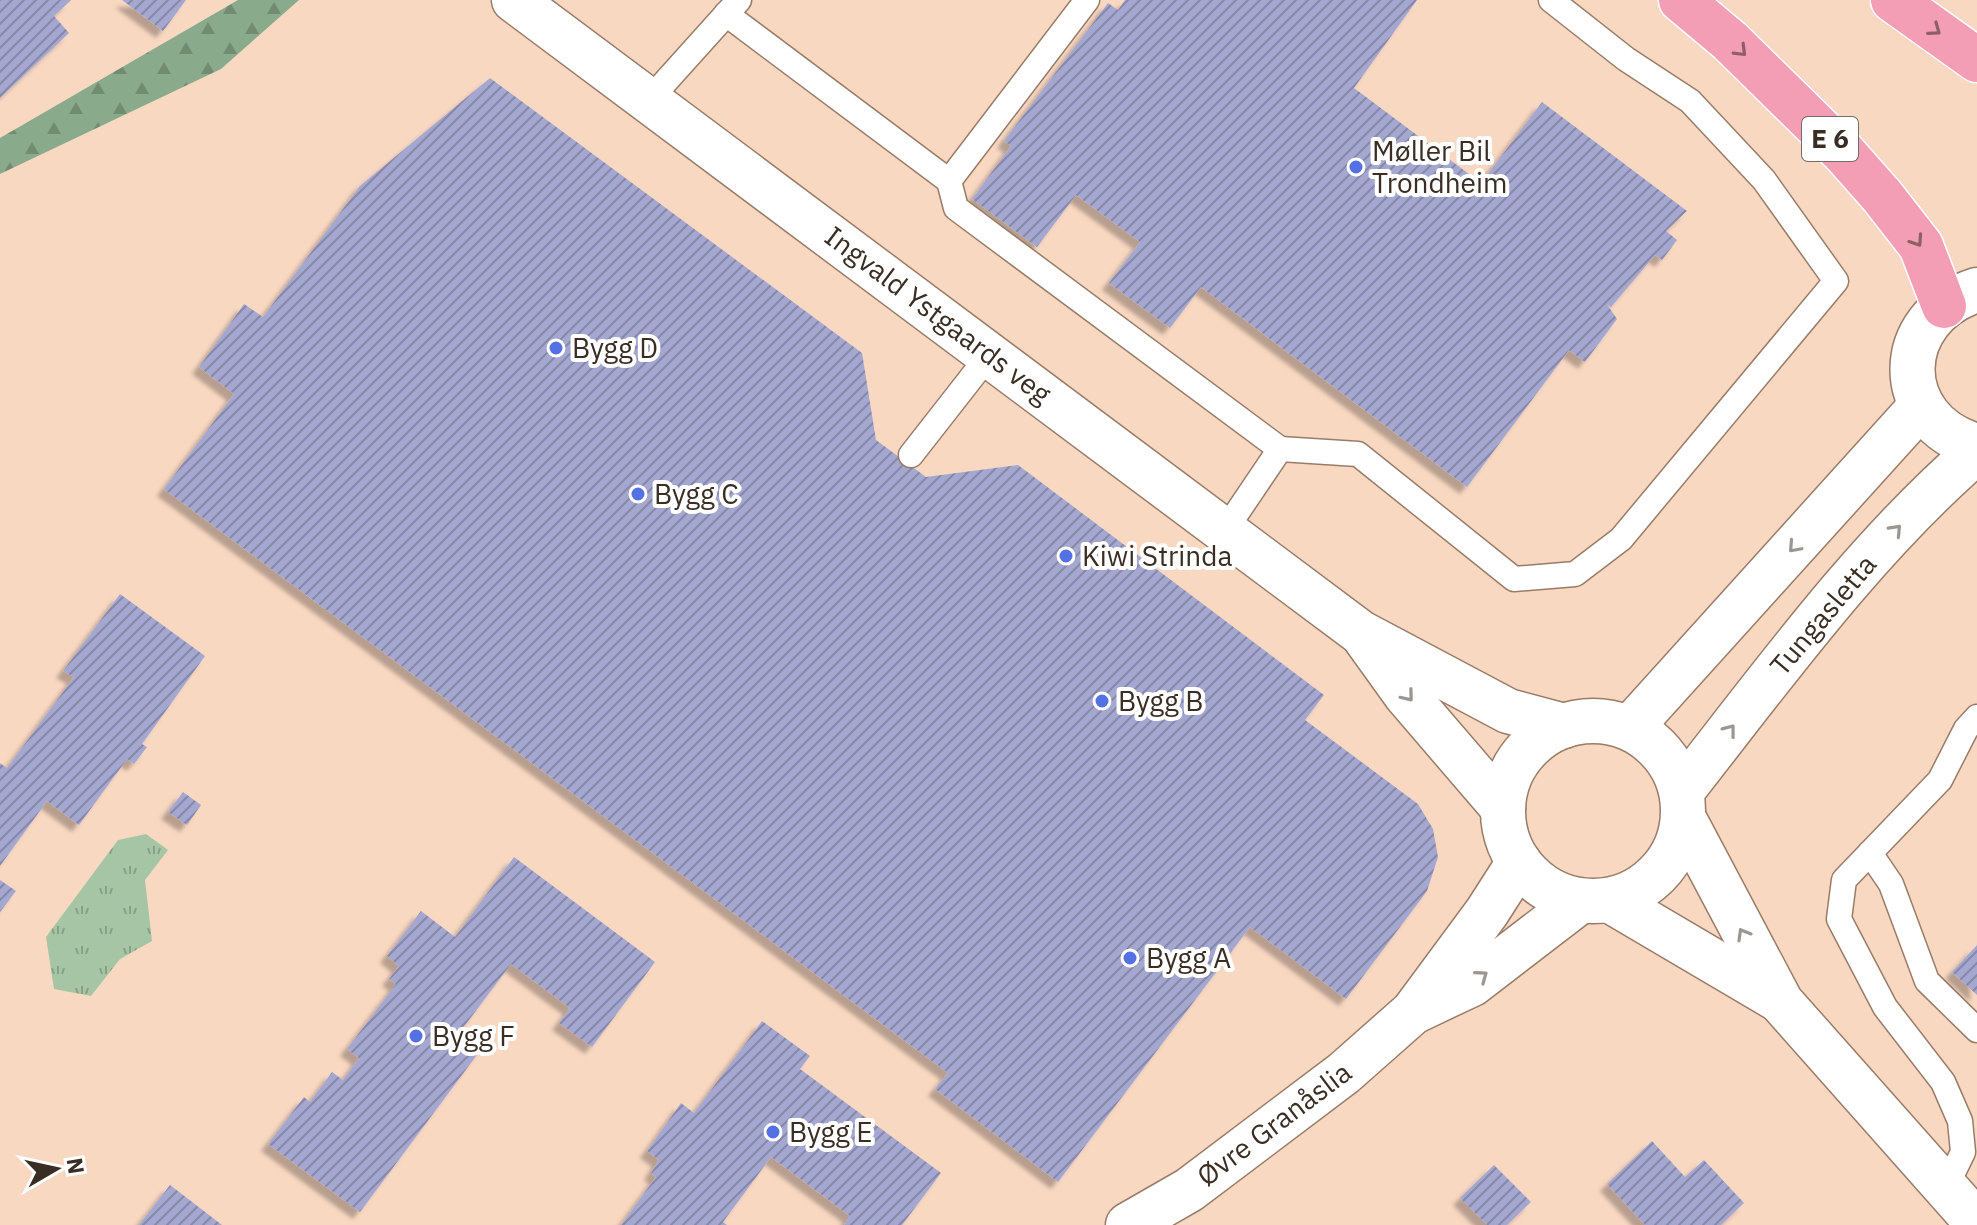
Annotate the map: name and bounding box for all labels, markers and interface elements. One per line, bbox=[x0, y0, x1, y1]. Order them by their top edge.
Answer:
one-way arrow bbox=[1926, 20, 1941, 35]
one-way arrow bbox=[1732, 42, 1746, 56]
road number: E 6 bbox=[1802, 117, 1858, 161]
place label: Møller Bil Trondheim bbox=[1372, 132, 1507, 201]
marker: Møller Bil Trondheim bbox=[1347, 158, 1365, 176]
street label: Ingvald Ystgaards veg bbox=[818, 217, 1059, 412]
one-way arrow bbox=[1907, 233, 1922, 247]
place label: Bygg D bbox=[572, 329, 658, 366]
marker: Bygg D bbox=[547, 339, 565, 357]
place label: Bygg C bbox=[654, 475, 739, 512]
marker: Bygg C bbox=[629, 485, 647, 503]
one-way arrow bbox=[1887, 525, 1901, 539]
place label: Kiwi Strinda bbox=[1082, 537, 1232, 574]
one-way arrow bbox=[1789, 538, 1803, 553]
street label: Tungasletta bbox=[1761, 546, 1884, 683]
marker: Kiwi Strinda bbox=[1057, 547, 1075, 565]
place label: Bygg B bbox=[1118, 682, 1204, 719]
one-way arrow bbox=[1398, 686, 1412, 701]
marker: Bygg B bbox=[1093, 692, 1111, 710]
one-way arrow bbox=[1720, 725, 1735, 739]
one-way arrow bbox=[1737, 928, 1753, 943]
place label: Bygg A bbox=[1146, 939, 1231, 976]
marker: Bygg A bbox=[1121, 949, 1139, 967]
one-way arrow bbox=[1473, 971, 1487, 986]
place label: Bygg F bbox=[432, 1017, 515, 1054]
marker: Bygg F bbox=[407, 1027, 425, 1045]
street label: Øvre Granåslia bbox=[1189, 1053, 1358, 1194]
place label: Bygg E bbox=[789, 1113, 873, 1150]
marker: Bygg E bbox=[764, 1123, 782, 1141]
north arrow bbox=[16, 1129, 96, 1209]
text: N bbox=[61, 1156, 92, 1176]

